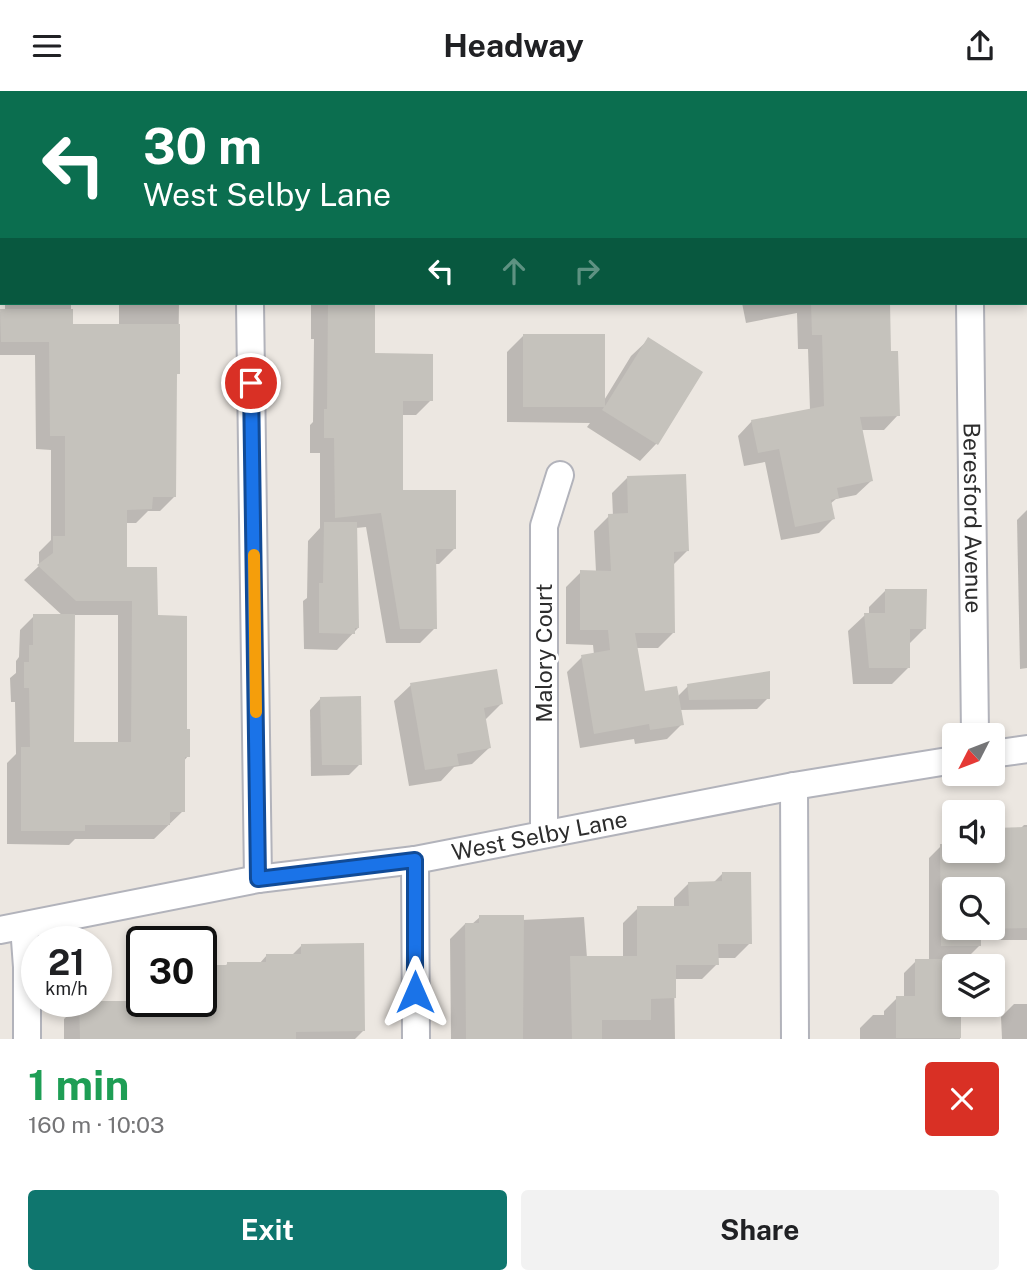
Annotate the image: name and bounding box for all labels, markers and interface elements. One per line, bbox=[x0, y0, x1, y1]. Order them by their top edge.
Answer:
icon: menu bbox=[28, 27, 66, 65]
text: Headway bbox=[443, 27, 584, 64]
icon: share bbox=[961, 27, 999, 65]
text: 30 m bbox=[143, 117, 262, 175]
icon: left bbox=[28, 119, 119, 210]
text: West Selby Lane bbox=[143, 176, 391, 213]
icon: left bbox=[422, 252, 460, 290]
icon: ahead bbox=[495, 252, 533, 290]
icon: right bbox=[568, 252, 606, 290]
pin bbox=[221, 353, 281, 413]
icon: arrive bbox=[232, 364, 270, 402]
street label: Beresford Avenue bbox=[958, 422, 988, 614]
street label: Malory Court bbox=[530, 583, 557, 723]
north arrow bbox=[942, 723, 1004, 786]
map controls bbox=[942, 723, 1005, 1017]
button: sound bbox=[942, 800, 1005, 863]
street label: West Selby Lane bbox=[449, 805, 630, 866]
button: search bbox=[942, 877, 1005, 940]
speed limit sign: 30 bbox=[126, 926, 217, 1017]
text: 21 bbox=[48, 942, 85, 983]
button: layers bbox=[942, 954, 1005, 1017]
position arrow bbox=[378, 955, 452, 1029]
text: km/h bbox=[45, 978, 88, 999]
text: 1 min bbox=[28, 1060, 129, 1109]
button: close bbox=[925, 1062, 999, 1136]
text: 160 m · 10:03 bbox=[28, 1111, 164, 1138]
button: Exit bbox=[28, 1190, 507, 1270]
button: Share bbox=[521, 1190, 999, 1270]

